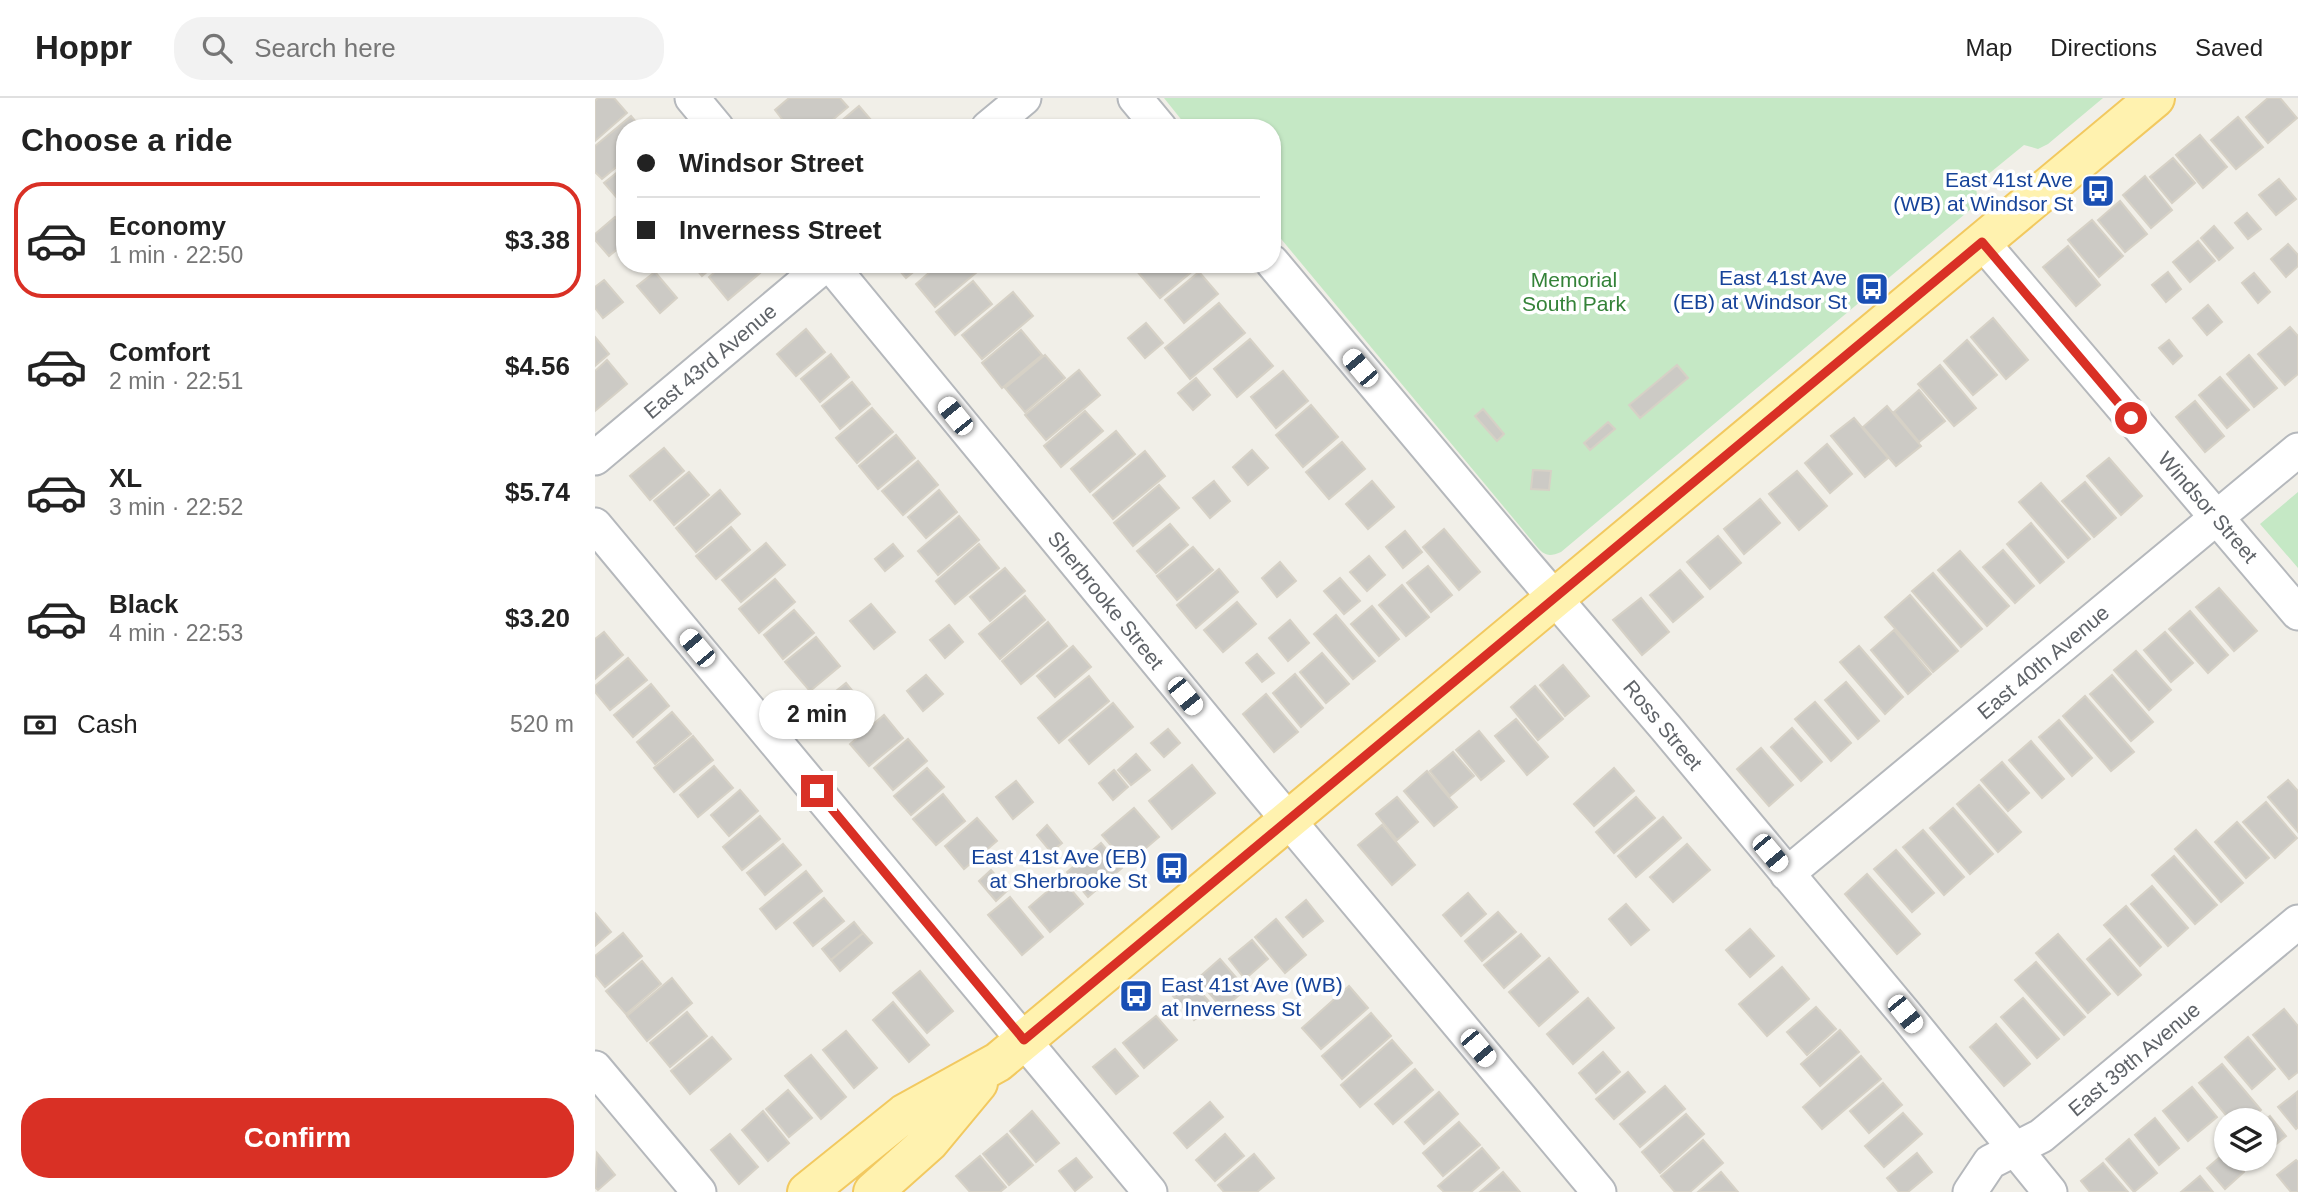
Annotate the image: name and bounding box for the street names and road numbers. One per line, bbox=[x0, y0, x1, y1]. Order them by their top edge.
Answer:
street label: East 43rd Avenue bbox=[639, 299, 781, 423]
street label: Windsor Street bbox=[2154, 447, 2262, 567]
street label: Sherbrooke Street bbox=[1043, 527, 1169, 674]
street label: East 40th Avenue bbox=[1973, 600, 2113, 724]
street label: Ross Street bbox=[1619, 676, 1707, 775]
street label: East 39th Avenue bbox=[2064, 997, 2204, 1121]

